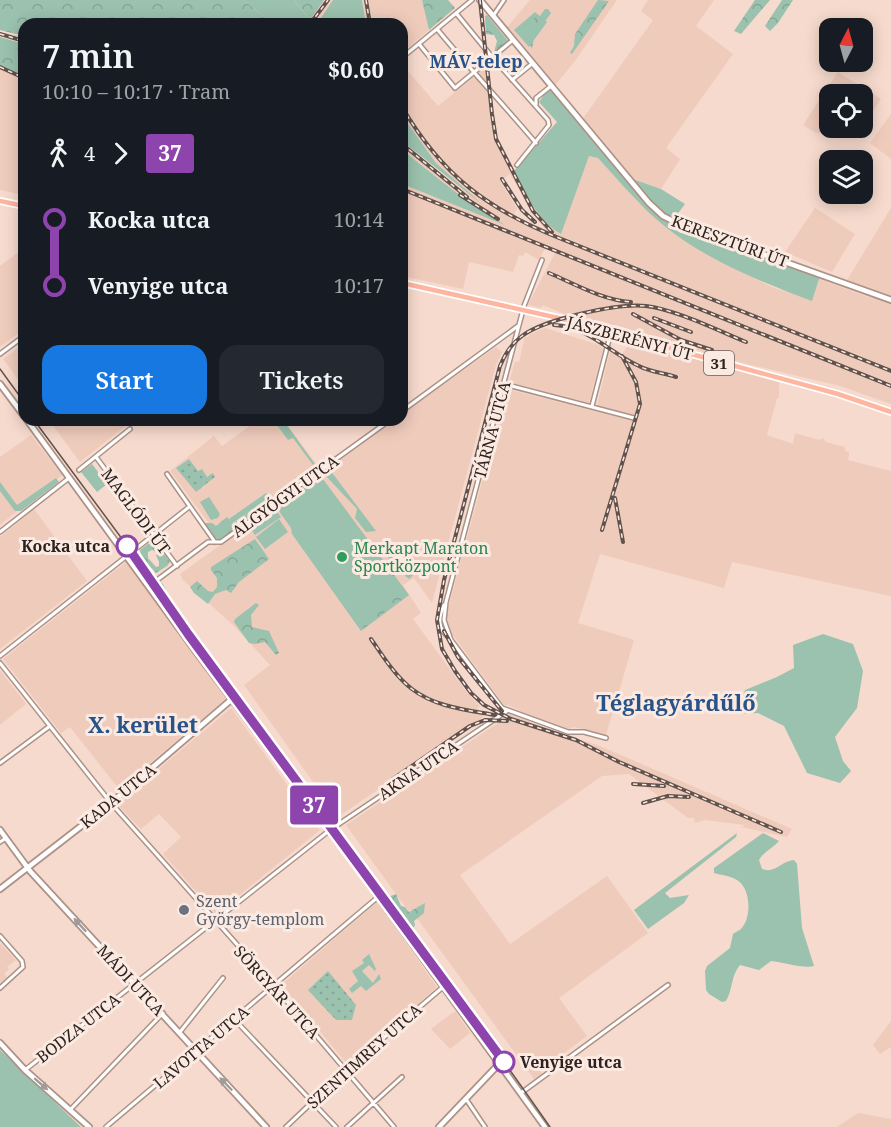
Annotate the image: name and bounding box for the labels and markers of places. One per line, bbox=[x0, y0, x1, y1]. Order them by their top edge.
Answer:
place label: Kocka utca bbox=[21, 535, 110, 557]
marker: Kocka utca bbox=[116, 535, 138, 557]
place label: Merkapt Maraton Sportközpont bbox=[354, 537, 489, 577]
marker: Merkapt Maraton Sportközpont bbox=[335, 550, 349, 564]
place label: Szent György-templom bbox=[196, 890, 324, 930]
marker: Szent György-templom bbox=[177, 903, 191, 917]
marker: Venyige utca bbox=[493, 1051, 515, 1073]
place label: Venyige utca bbox=[520, 1051, 622, 1073]

